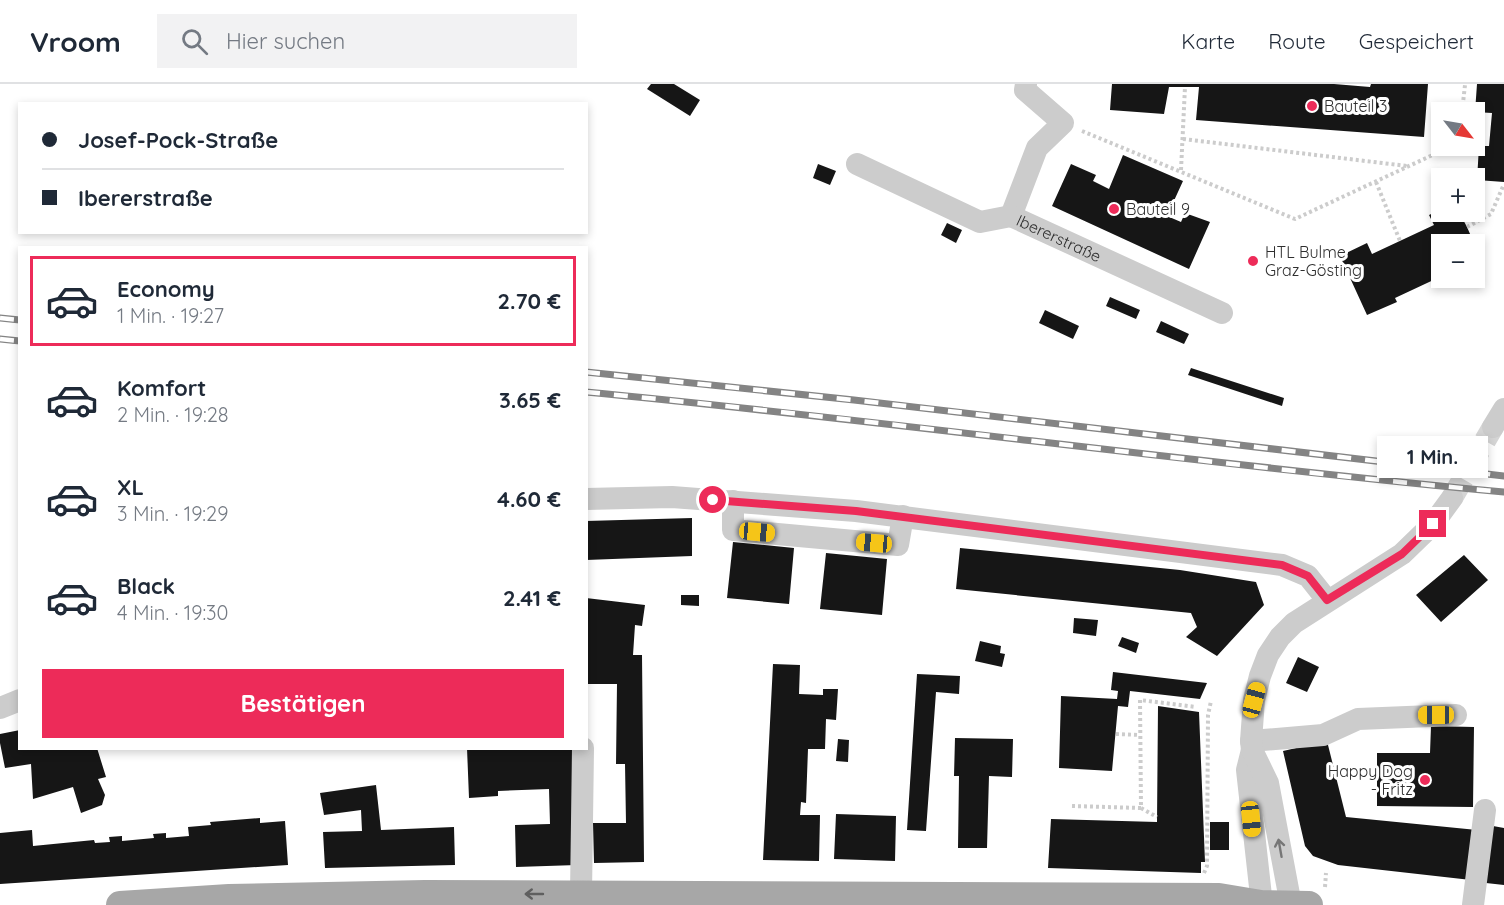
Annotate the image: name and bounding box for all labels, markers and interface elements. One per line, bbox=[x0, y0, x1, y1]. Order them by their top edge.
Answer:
search box bbox=[157, 14, 577, 68]
text: Vroom bbox=[30, 24, 121, 59]
icon: search bbox=[178, 25, 211, 58]
text: Hier suchen bbox=[226, 27, 345, 55]
text: Karte bbox=[1181, 28, 1235, 54]
text: Route bbox=[1268, 28, 1326, 54]
text: Gespeichert bbox=[1359, 28, 1474, 54]
place label: Bauteil 3 bbox=[1324, 96, 1387, 116]
marker: Bauteil 3 bbox=[1305, 99, 1319, 113]
north arrow bbox=[1431, 102, 1485, 156]
map controls bbox=[1431, 102, 1485, 288]
text: Josef-Pock-Straße bbox=[78, 126, 278, 154]
button: + bbox=[1431, 168, 1485, 222]
text: Ibererstraße bbox=[78, 184, 213, 212]
place label: Bauteil 9 bbox=[1126, 199, 1190, 219]
marker: Bauteil 9 bbox=[1107, 202, 1121, 216]
street label: Ibererstraße bbox=[1013, 210, 1104, 266]
button: − bbox=[1431, 234, 1485, 288]
place label: HTL Bulme Graz-Gösting bbox=[1265, 242, 1362, 280]
marker: HTL Bulme Graz-Gösting bbox=[1246, 254, 1260, 268]
icon: car bbox=[45, 274, 99, 328]
text: Economy bbox=[117, 275, 215, 303]
text: 2.70 € bbox=[497, 287, 561, 315]
text: 1 Min. · 19:27 bbox=[117, 303, 224, 328]
icon: car bbox=[45, 373, 99, 427]
text: Komfort bbox=[117, 374, 206, 402]
text: 3.65 € bbox=[499, 386, 561, 414]
text: 2 Min. · 19:28 bbox=[117, 402, 229, 427]
callout: 1 Min. bbox=[1378, 437, 1488, 479]
text: 1 Min. bbox=[1407, 444, 1458, 469]
icon: car bbox=[45, 472, 99, 526]
text: XL bbox=[117, 473, 144, 501]
text: 4.60 € bbox=[497, 485, 561, 513]
route start bbox=[699, 486, 726, 513]
text: 3 Min. · 19:29 bbox=[117, 501, 228, 526]
route end bbox=[1419, 510, 1446, 537]
car bbox=[738, 521, 776, 543]
car bbox=[855, 532, 893, 554]
icon: car bbox=[45, 571, 99, 625]
text: Black bbox=[117, 572, 175, 600]
text: 2.41 € bbox=[503, 584, 561, 612]
text: 4 Min. · 19:30 bbox=[117, 600, 229, 625]
button: Bestätigen bbox=[42, 669, 564, 738]
car bbox=[1241, 680, 1267, 720]
car bbox=[1418, 706, 1454, 724]
place label: Happy Dog - Fritz bbox=[1328, 761, 1413, 799]
marker: Happy Dog - Fritz bbox=[1418, 773, 1432, 787]
car bbox=[1240, 800, 1262, 838]
one-way arrow bbox=[1274, 838, 1285, 858]
one-way arrow bbox=[525, 888, 545, 900]

